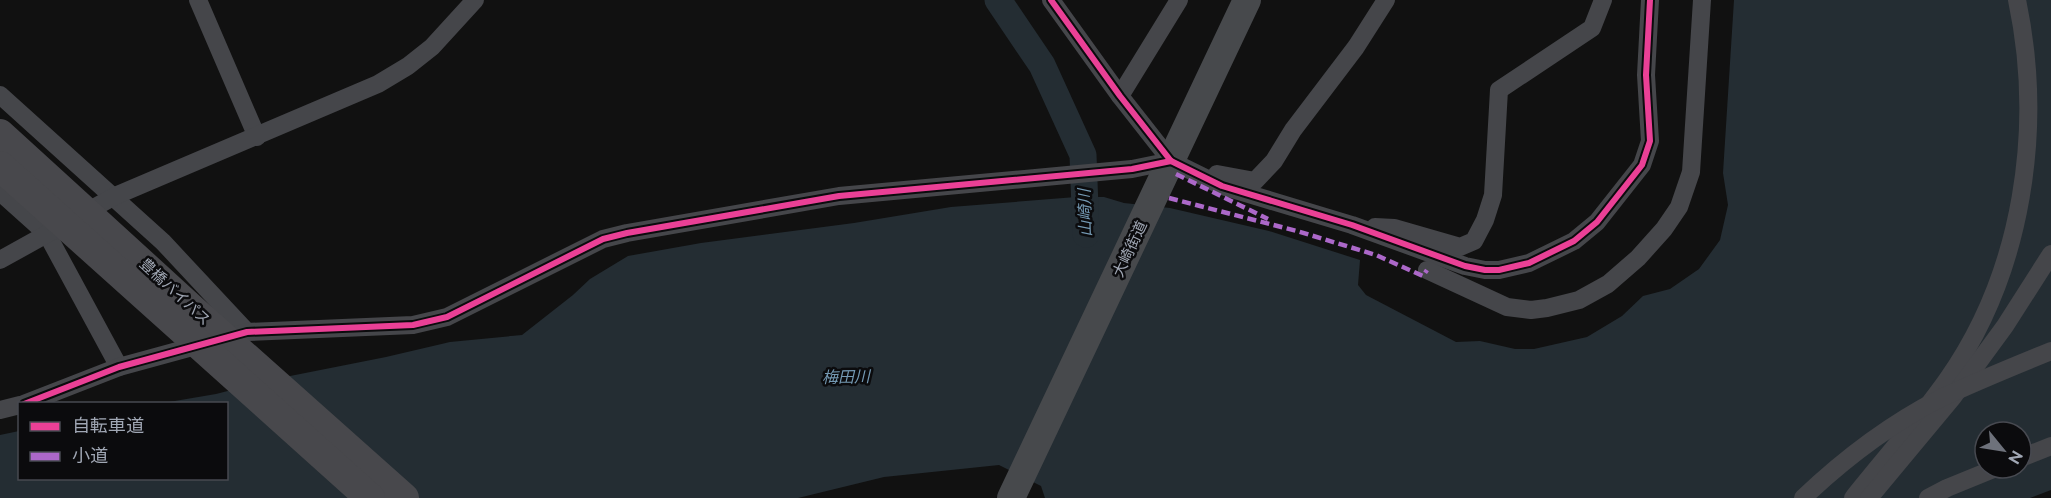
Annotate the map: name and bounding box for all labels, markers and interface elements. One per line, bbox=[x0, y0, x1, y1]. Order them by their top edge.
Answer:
water label: 山崎川 bbox=[1075, 187, 1095, 237]
street label: 大崎街道 bbox=[1109, 218, 1151, 280]
street label: 豊橋バイパス bbox=[136, 255, 214, 329]
water label: 梅田川 bbox=[822, 367, 872, 387]
legend bbox=[18, 402, 228, 480]
text: 自転車道 bbox=[72, 415, 144, 436]
north arrow bbox=[1973, 420, 2033, 480]
text: 小道 bbox=[72, 445, 108, 466]
text: N bbox=[2004, 447, 2027, 467]

